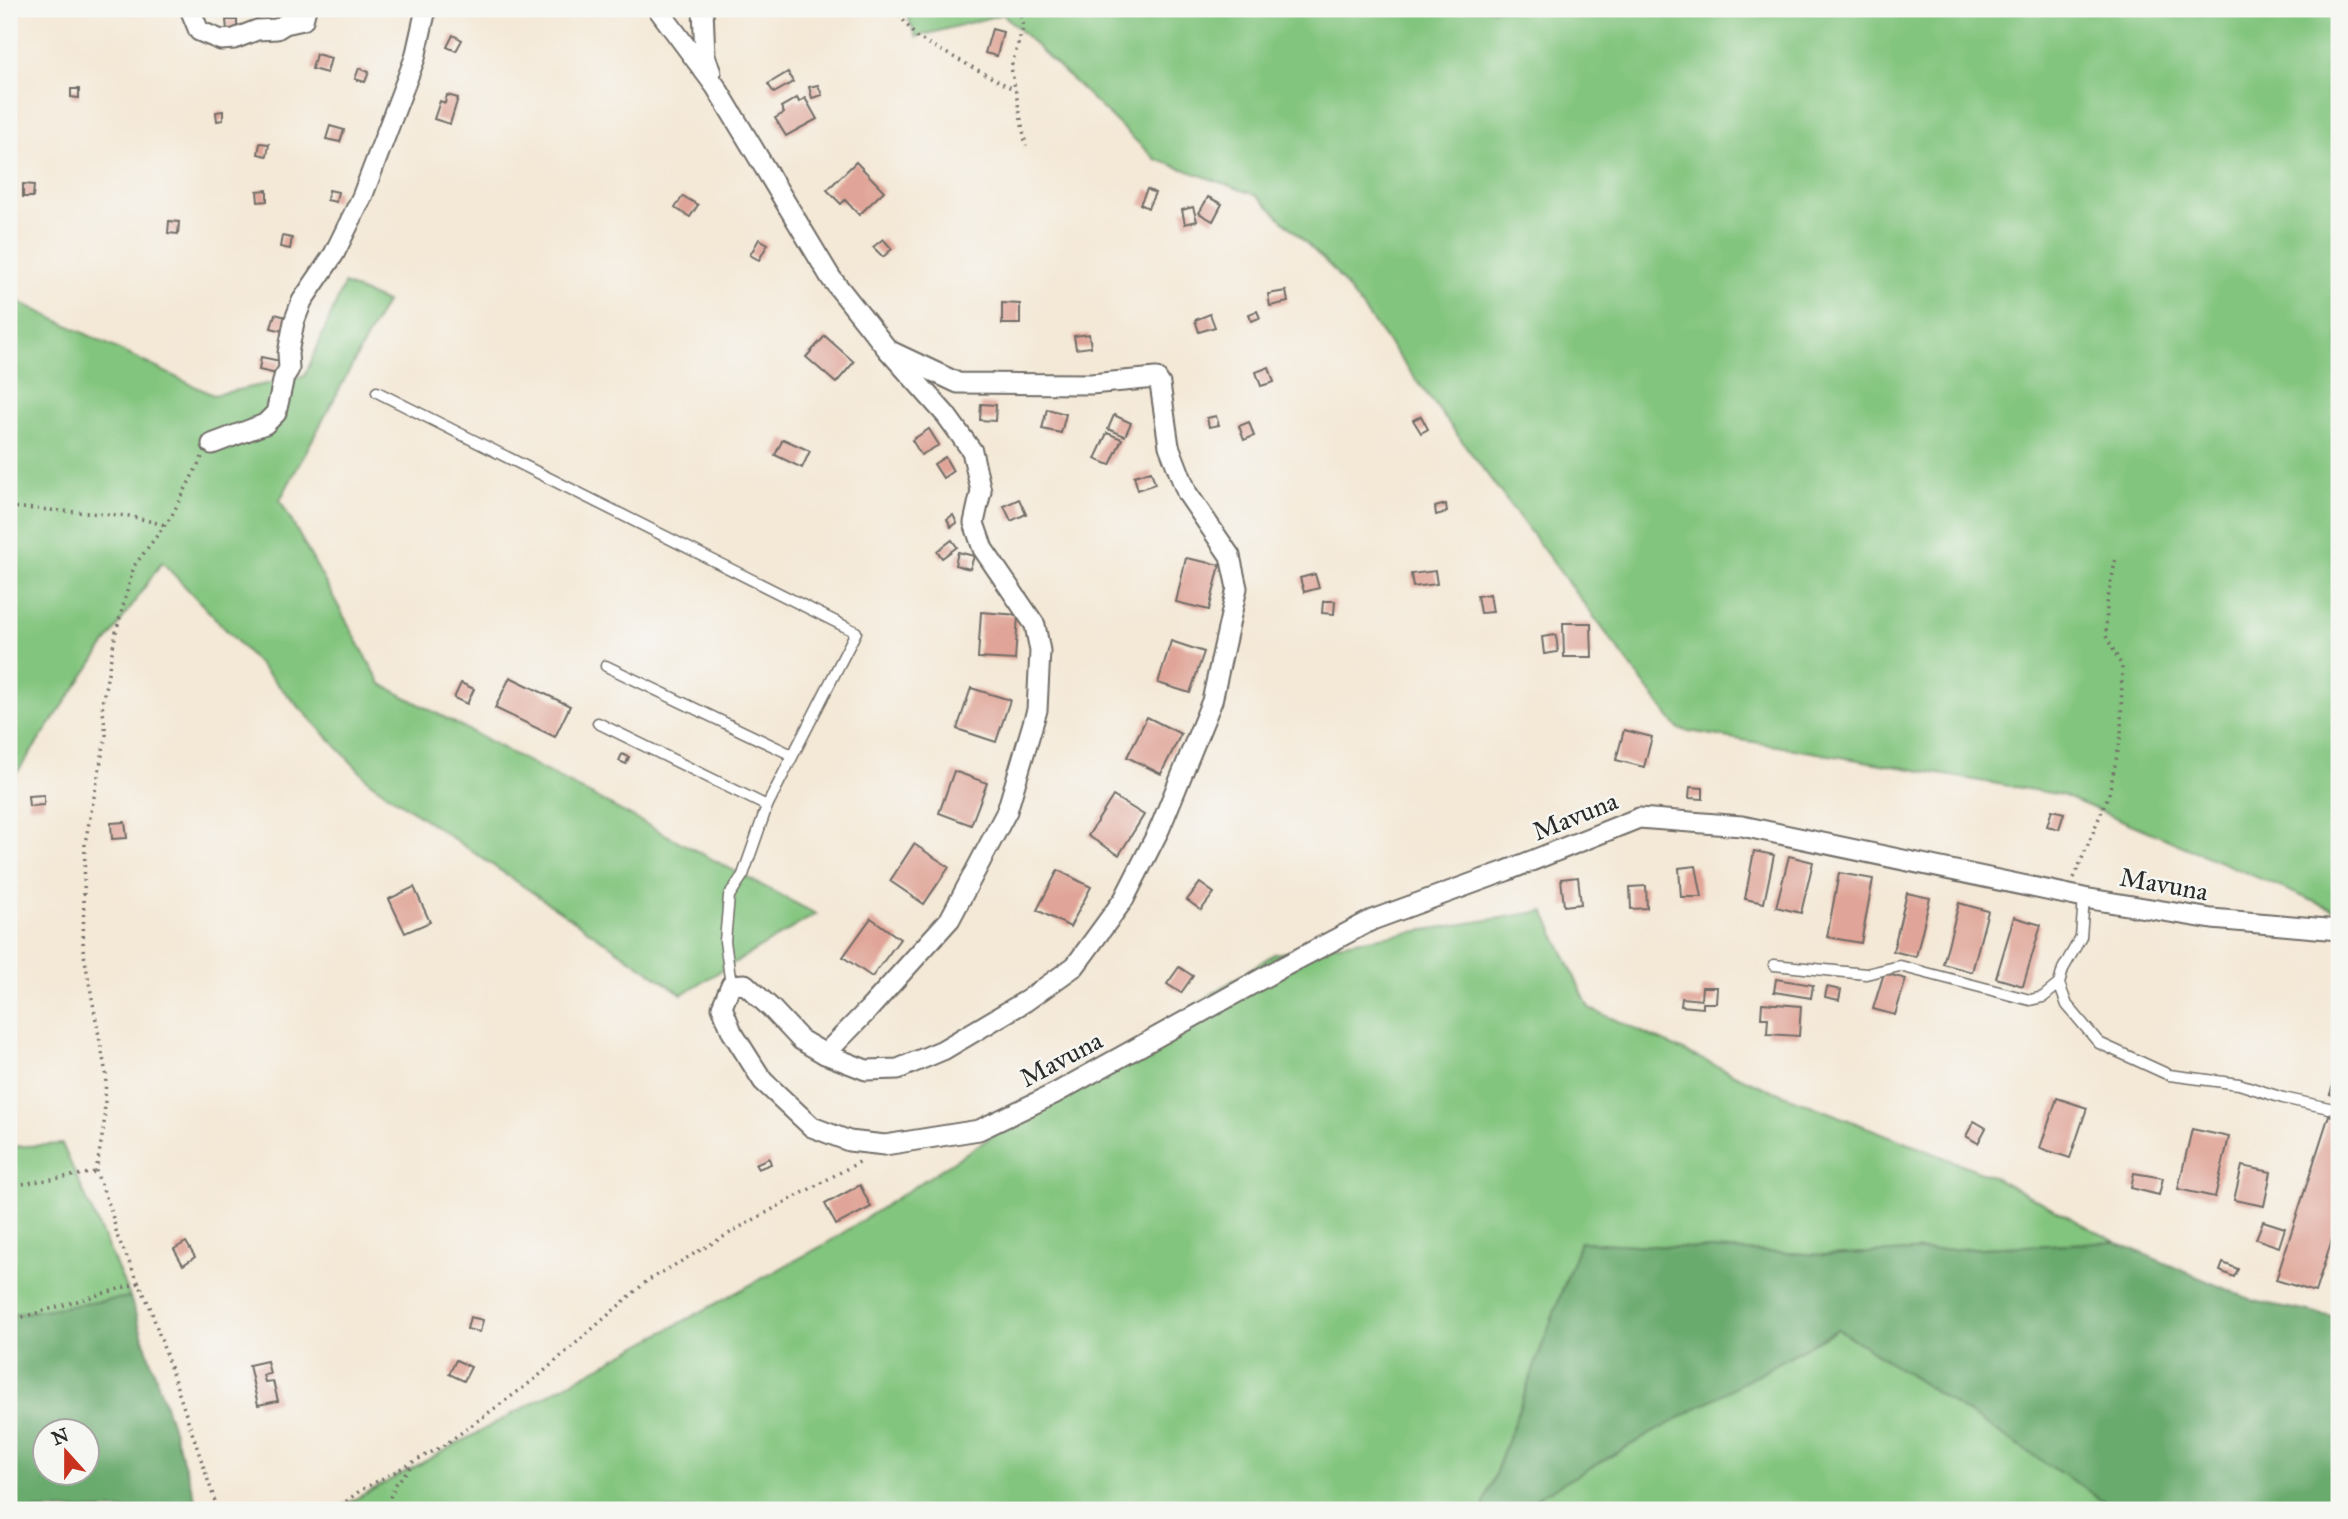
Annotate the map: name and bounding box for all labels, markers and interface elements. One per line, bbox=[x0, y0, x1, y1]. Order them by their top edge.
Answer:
street label: Mavuna bbox=[1528, 784, 1622, 848]
street label: Mavuna bbox=[2117, 861, 2211, 907]
street label: Mavuna bbox=[1014, 1024, 1108, 1094]
north arrow bbox=[32, 1418, 102, 1488]
text: N bbox=[48, 1423, 72, 1450]

